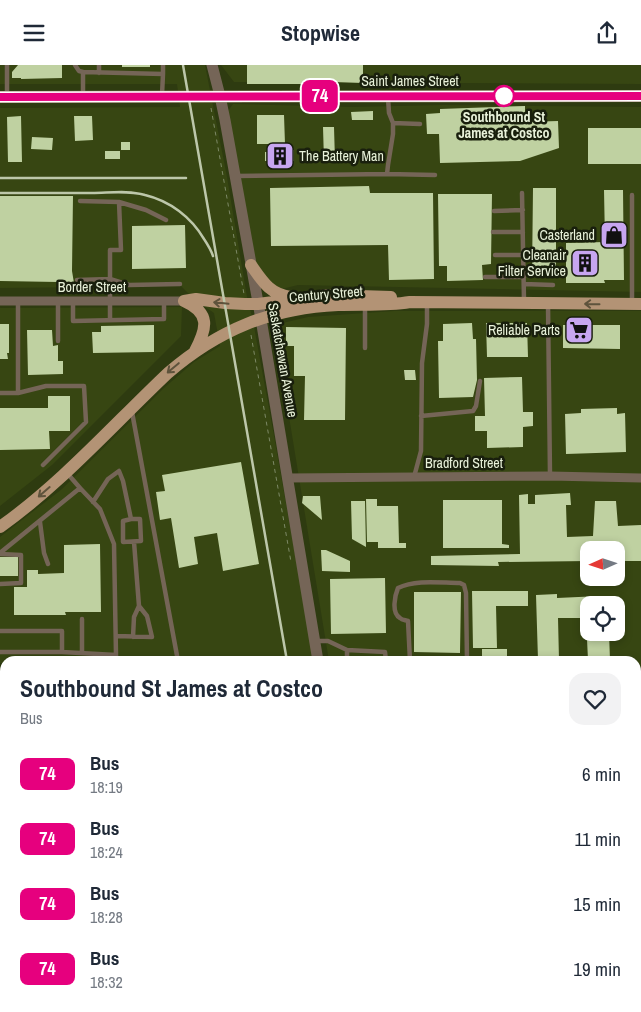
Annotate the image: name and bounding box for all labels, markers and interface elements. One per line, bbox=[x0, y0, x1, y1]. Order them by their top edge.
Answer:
text: Stopwise bbox=[281, 18, 360, 48]
icon: menu bbox=[20, 19, 48, 47]
icon: share bbox=[593, 19, 621, 47]
street label: Saint James Street bbox=[361, 72, 459, 90]
line badge: 74 bbox=[298, 80, 342, 112]
text: 74 bbox=[312, 83, 328, 108]
marker: Southbound St James at Costco bbox=[493, 85, 515, 107]
place label: Southbound St James at Costco bbox=[458, 108, 550, 142]
building icon: The Battery Man bbox=[265, 141, 295, 171]
place label: The Battery Man bbox=[299, 147, 384, 165]
shop icon: Casterland bbox=[599, 220, 629, 250]
place label: Casterland bbox=[539, 226, 595, 244]
place label: Cleanair Filter Service bbox=[498, 246, 566, 280]
building icon: Cleanair Filter Service bbox=[570, 248, 600, 278]
street label: Border Street bbox=[58, 278, 126, 296]
street label: Century Street bbox=[288, 282, 364, 306]
one-way arrow bbox=[213, 298, 229, 307]
one-way arrow bbox=[585, 299, 601, 308]
street label: Saskatchewan Avenue bbox=[264, 301, 302, 419]
supermarket icon: Reliable Parts bbox=[564, 315, 594, 345]
place label: Reliable Parts bbox=[488, 321, 560, 339]
one-way arrow bbox=[167, 362, 180, 374]
street label: Bradford Street bbox=[425, 454, 503, 472]
one-way arrow bbox=[37, 487, 50, 498]
north arrow bbox=[580, 541, 625, 586]
map controls bbox=[580, 541, 625, 641]
button: locate bbox=[580, 596, 625, 641]
text: Southbound St James at Costco bbox=[20, 672, 323, 704]
button: heart bbox=[569, 673, 621, 725]
text: Bus bbox=[20, 707, 43, 729]
text: Bus bbox=[90, 750, 119, 776]
text: 74 bbox=[39, 761, 56, 786]
text: 6 min bbox=[582, 761, 621, 787]
text: 18:19 bbox=[90, 776, 123, 798]
text: Bus bbox=[90, 815, 119, 841]
text: 74 bbox=[39, 826, 56, 851]
text: 11 min bbox=[575, 826, 621, 852]
text: 18:24 bbox=[90, 841, 123, 863]
text: Bus bbox=[90, 880, 119, 906]
text: 74 bbox=[39, 891, 56, 916]
text: 15 min bbox=[573, 891, 621, 917]
text: 18:28 bbox=[90, 906, 123, 928]
text: Bus bbox=[90, 945, 119, 971]
text: 74 bbox=[39, 956, 56, 981]
text: 19 min bbox=[573, 956, 621, 982]
text: 18:32 bbox=[90, 971, 123, 993]

